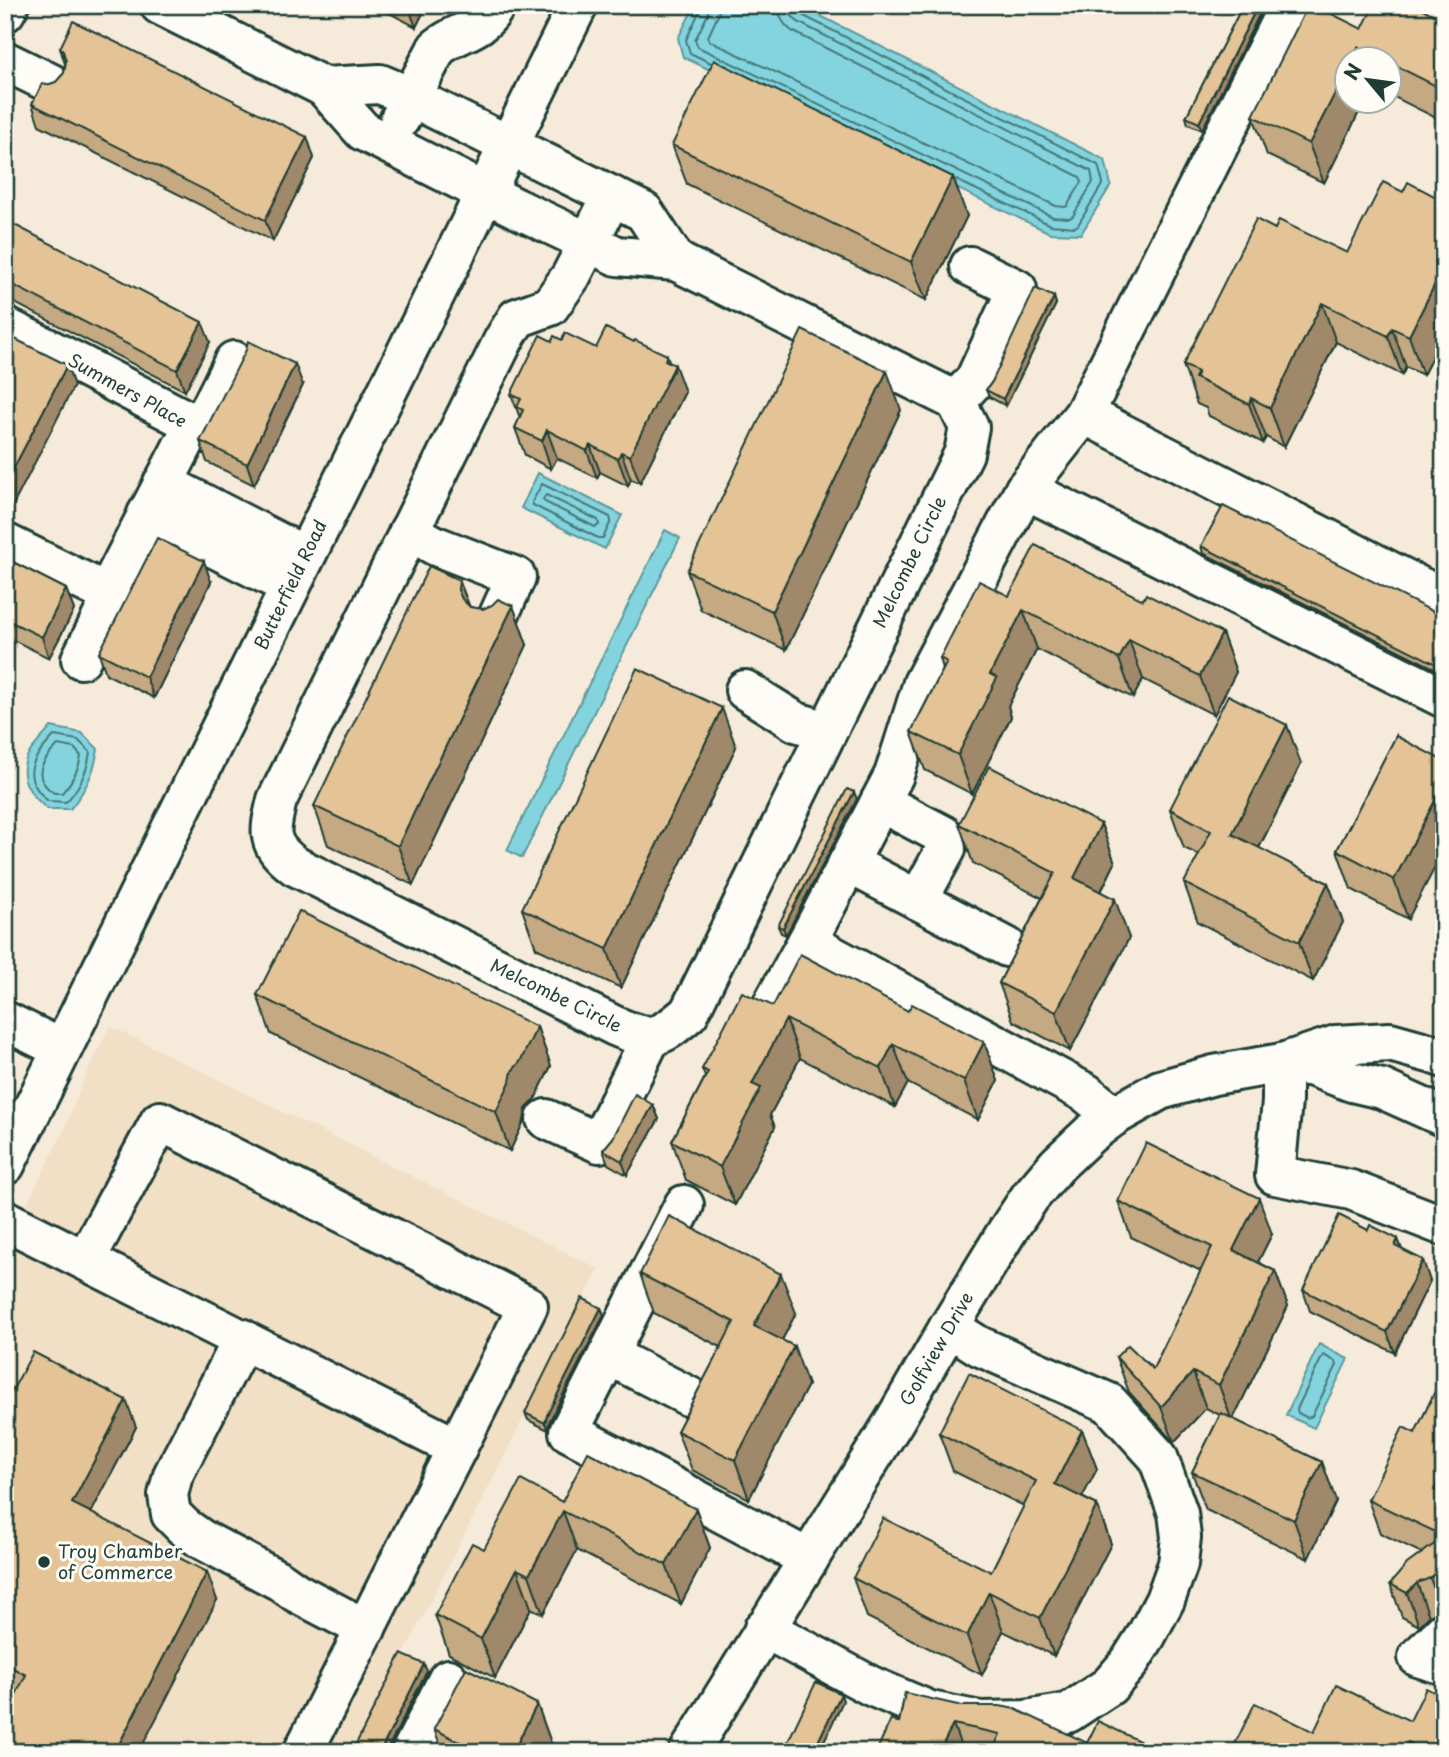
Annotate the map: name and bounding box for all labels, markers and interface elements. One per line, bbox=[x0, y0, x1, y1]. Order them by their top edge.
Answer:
north arrow bbox=[1334, 46, 1404, 116]
text: N bbox=[1336, 58, 1368, 85]
street label: Summers Place bbox=[63, 346, 192, 433]
street label: Melcombe Circle bbox=[865, 491, 952, 632]
street label: Butterfield Road bbox=[247, 515, 333, 654]
street label: Melcombe Circle bbox=[486, 951, 627, 1038]
street label: Golfview Drive bbox=[892, 1286, 979, 1410]
place label: Troy Chamber of Commerce bbox=[58, 1537, 183, 1585]
marker: Troy Chamber of Commerce bbox=[36, 1554, 52, 1570]

